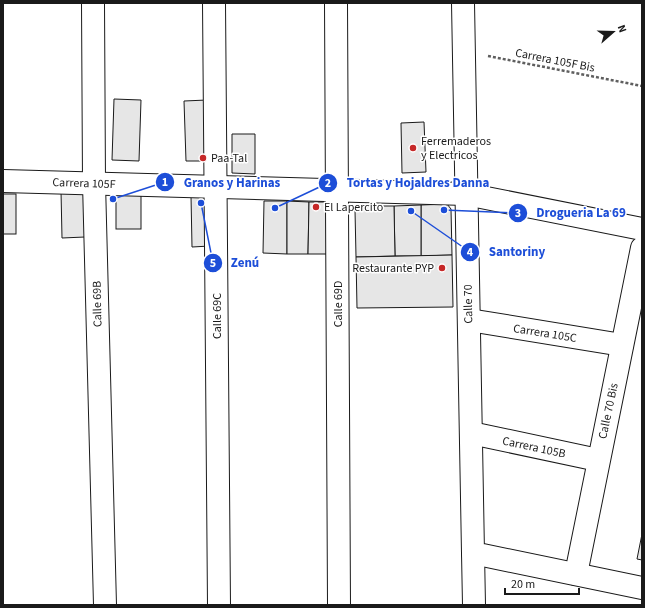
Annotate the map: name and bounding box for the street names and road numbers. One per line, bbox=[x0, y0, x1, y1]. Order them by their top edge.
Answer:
street label: Carrera 105F Bis bbox=[514, 44, 596, 77]
street label: Carrera 105F bbox=[52, 174, 116, 193]
street label: Calle 69B bbox=[89, 281, 106, 327]
street label: Calle 69D bbox=[330, 281, 347, 327]
street label: Calle 70 bbox=[460, 284, 477, 324]
street label: Calle 69C bbox=[209, 293, 226, 339]
street label: Carrera 105C bbox=[512, 320, 578, 347]
street label: Calle 70 Bis bbox=[594, 382, 623, 441]
street label: Carrera 105B bbox=[501, 432, 567, 462]

